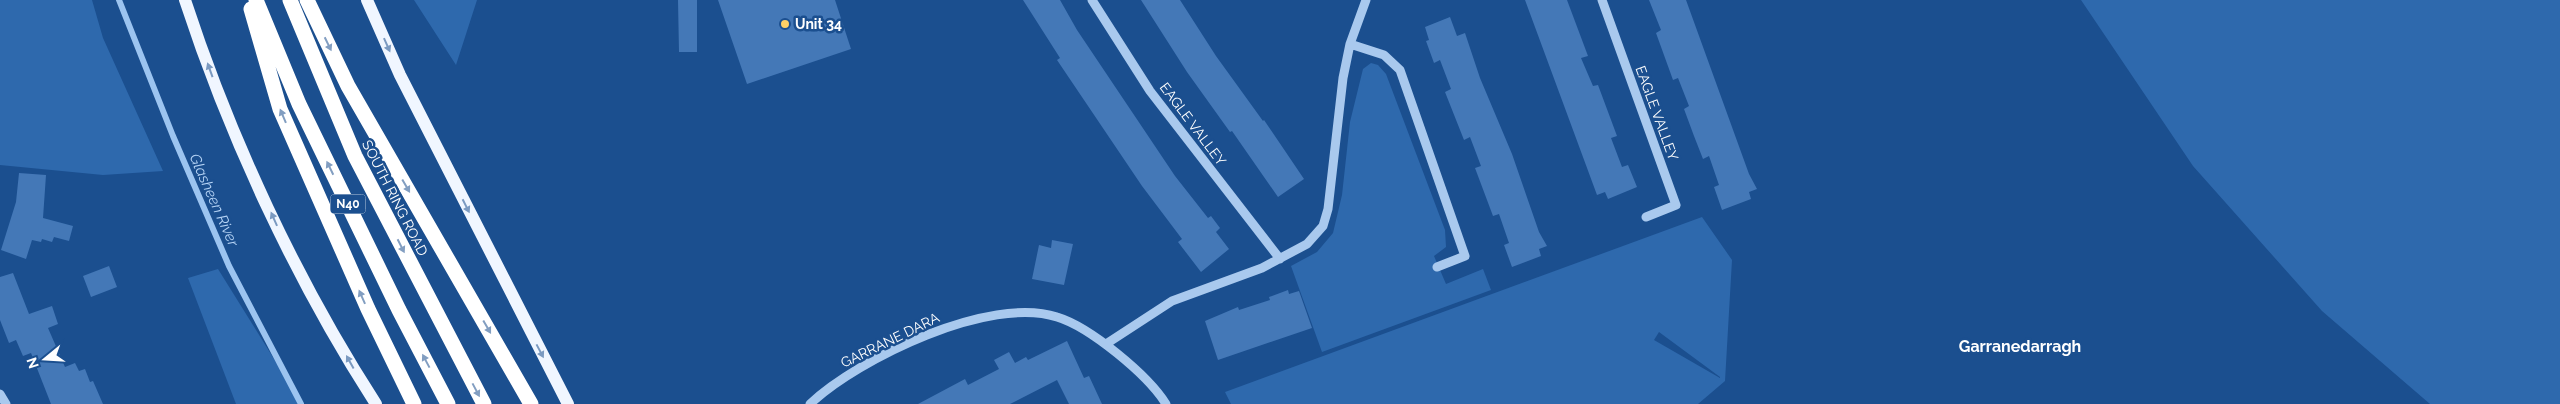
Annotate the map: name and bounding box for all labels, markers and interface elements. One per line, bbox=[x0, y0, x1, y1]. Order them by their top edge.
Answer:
place label: Unit 34 bbox=[795, 16, 842, 32]
marker: Unit 34 bbox=[779, 18, 791, 30]
one-way arrow bbox=[324, 37, 332, 51]
one-way arrow bbox=[383, 38, 391, 52]
one-way arrow bbox=[206, 62, 213, 77]
street label: EAGLE VALLEY bbox=[1632, 63, 1682, 163]
street label: EAGLE VALLEY bbox=[1157, 79, 1229, 169]
one-way arrow bbox=[279, 109, 287, 123]
street label: SOUTH RING ROAD bbox=[359, 137, 431, 259]
water label: Glasheen River bbox=[185, 151, 243, 250]
one-way arrow bbox=[326, 161, 334, 175]
one-way arrow bbox=[401, 180, 410, 193]
road number: N40 bbox=[330, 194, 366, 213]
one-way arrow bbox=[462, 199, 470, 213]
one-way arrow bbox=[270, 212, 278, 226]
one-way arrow bbox=[397, 238, 405, 253]
one-way arrow bbox=[358, 290, 366, 304]
street label: GARRANE DARA bbox=[838, 309, 942, 371]
one-way arrow bbox=[482, 321, 491, 334]
north arrow bbox=[20, 334, 70, 384]
district label: Garranedarragh bbox=[1959, 337, 2081, 356]
one-way arrow bbox=[536, 343, 544, 358]
one-way arrow bbox=[422, 354, 430, 368]
text: N bbox=[23, 355, 42, 371]
one-way arrow bbox=[346, 355, 354, 370]
one-way arrow bbox=[472, 383, 480, 397]

